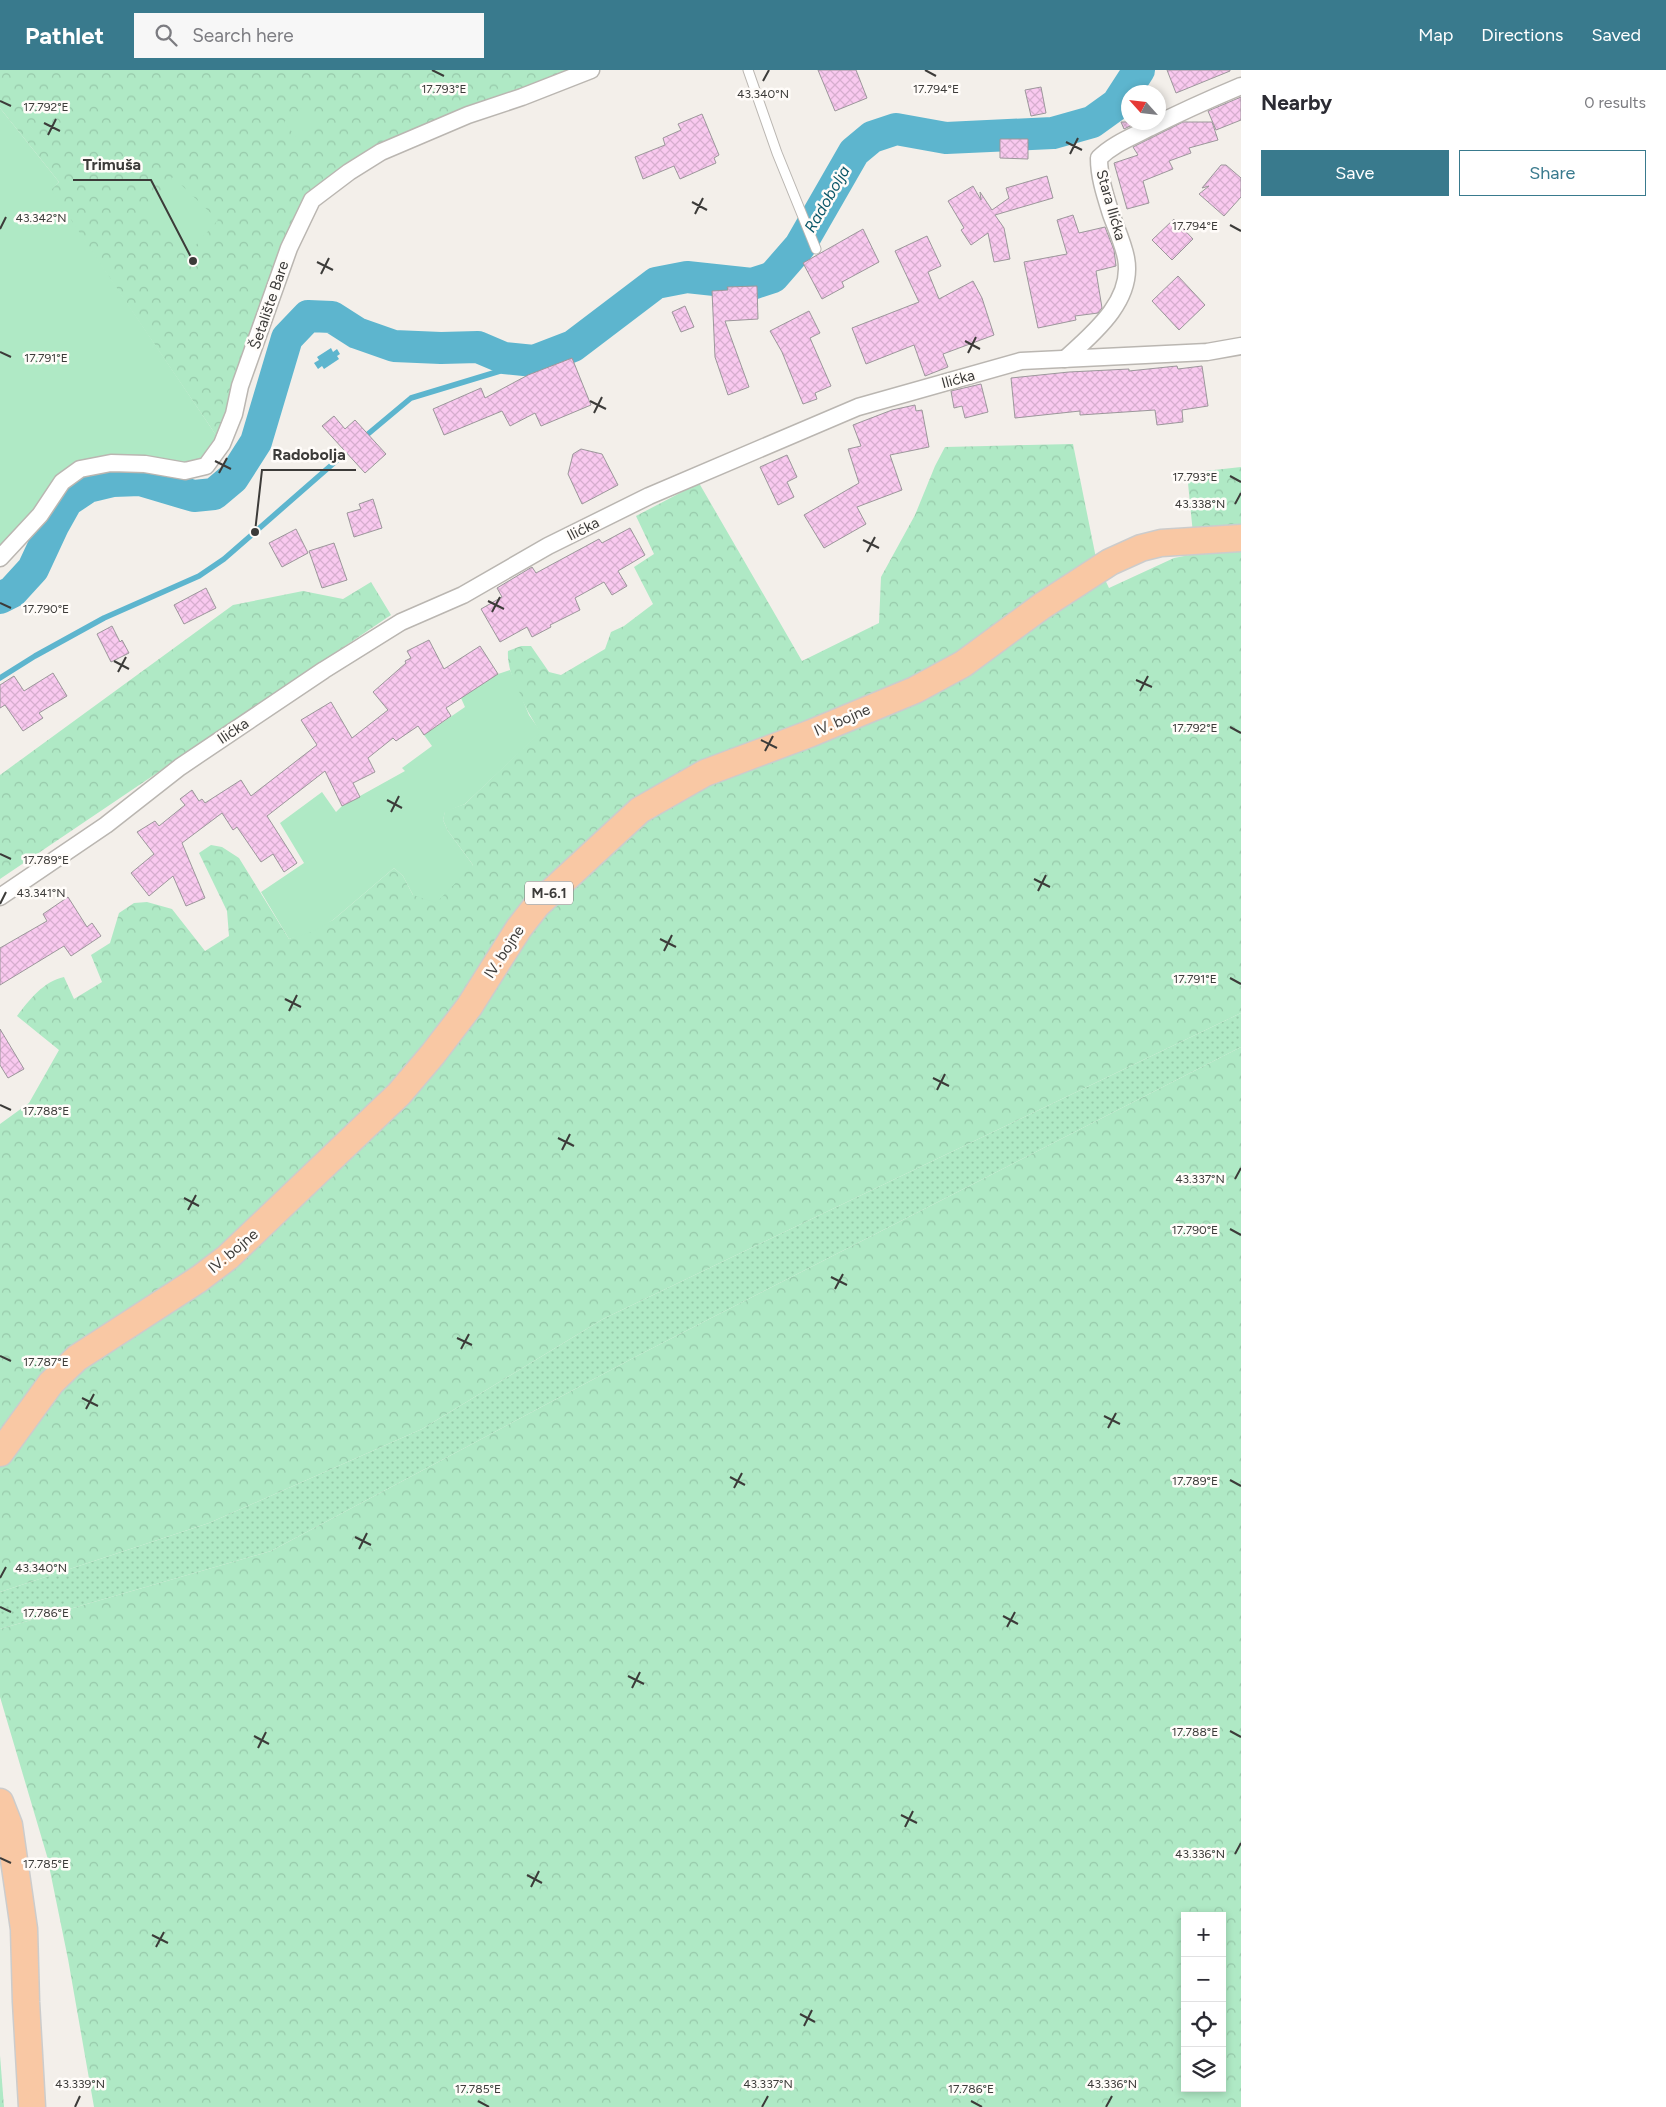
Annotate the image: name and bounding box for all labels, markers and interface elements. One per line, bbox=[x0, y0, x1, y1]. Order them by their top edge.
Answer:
search box bbox=[134, 13, 484, 58]
text: Pathlet bbox=[25, 21, 104, 50]
icon: search bbox=[152, 21, 180, 49]
text: Search here bbox=[192, 24, 294, 47]
text: Map bbox=[1418, 24, 1453, 46]
text: Directions bbox=[1481, 24, 1563, 46]
text: Saved bbox=[1591, 24, 1641, 46]
text: 17.793°E bbox=[421, 82, 467, 96]
text: 17.794°E bbox=[913, 82, 959, 96]
north arrow bbox=[1121, 85, 1166, 130]
text: 43.340°N bbox=[737, 87, 789, 101]
text: Nearby bbox=[1261, 90, 1332, 115]
text: 0 results bbox=[1584, 93, 1646, 112]
text: 17.792°E bbox=[23, 100, 69, 114]
callout: Trimuša bbox=[73, 149, 151, 180]
button: Save bbox=[1261, 150, 1449, 196]
button: Share bbox=[1459, 150, 1646, 196]
text: Trimuša bbox=[83, 155, 141, 174]
water label: Radobolja bbox=[800, 162, 854, 236]
street label: Stara Ilićka bbox=[1092, 168, 1130, 242]
text: 43.342°N bbox=[16, 211, 66, 225]
text: 17.794°E bbox=[1172, 219, 1218, 233]
street label: Šetalište Bare bbox=[245, 259, 293, 351]
text: 17.791°E bbox=[24, 351, 68, 365]
street label: Ilićka bbox=[939, 366, 977, 392]
callout: Radobolja bbox=[262, 439, 356, 470]
text: Radobolja bbox=[272, 445, 346, 464]
text: 17.793°E bbox=[1172, 470, 1218, 484]
text: 43.338°N bbox=[1175, 497, 1225, 511]
street label: Ilićka bbox=[564, 513, 602, 545]
text: 17.790°E bbox=[23, 602, 69, 616]
street label: IV. bojne bbox=[811, 700, 873, 740]
street label: Ilićka bbox=[214, 714, 252, 748]
text: 17.792°E bbox=[1172, 721, 1218, 735]
text: 17.789°E bbox=[23, 853, 69, 867]
road number: M-6.1 bbox=[525, 881, 573, 904]
text: 43.341°N bbox=[16, 886, 66, 900]
street label: IV. bojne bbox=[480, 922, 528, 982]
text: 17.791°E bbox=[1173, 972, 1217, 986]
text: 17.788°E bbox=[23, 1104, 69, 1118]
text: 43.337°N bbox=[1175, 1172, 1225, 1186]
text: 17.790°E bbox=[1172, 1223, 1218, 1237]
street label: IV. bojne bbox=[204, 1225, 262, 1277]
text: 17.787°E bbox=[23, 1355, 69, 1369]
text: 17.789°E bbox=[1172, 1474, 1218, 1488]
text: 43.340°N bbox=[15, 1561, 67, 1575]
text: 17.786°E bbox=[23, 1606, 69, 1620]
text: 17.788°E bbox=[1172, 1725, 1218, 1739]
text: 43.336°N bbox=[1175, 1847, 1225, 1861]
text: 17.785°E bbox=[23, 1857, 69, 1871]
map controls bbox=[1181, 1912, 1226, 2092]
button: + bbox=[1181, 1912, 1226, 1957]
button: − bbox=[1181, 1957, 1226, 2002]
button: locate bbox=[1181, 2002, 1226, 2047]
button: layers bbox=[1181, 2047, 1226, 2092]
text: 43.339°N bbox=[55, 2077, 105, 2091]
text: 43.337°N bbox=[743, 2077, 793, 2091]
text: 43.336°N bbox=[1087, 2077, 1137, 2091]
text: 17.785°E bbox=[455, 2082, 501, 2096]
text: 17.786°E bbox=[948, 2082, 994, 2096]

